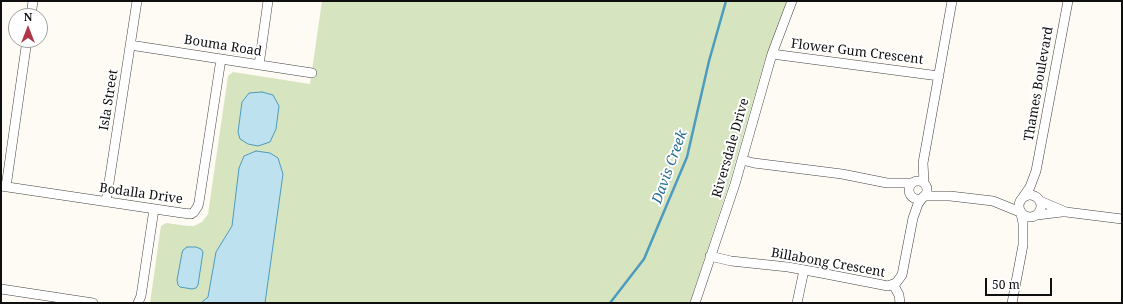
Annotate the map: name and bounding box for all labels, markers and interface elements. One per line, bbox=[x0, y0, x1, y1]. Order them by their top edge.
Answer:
north arrow bbox=[8, 8, 48, 48]
text: N bbox=[24, 9, 32, 24]
street label: Thames Boulevard bbox=[1021, 25, 1057, 143]
street label: Bouma Road bbox=[183, 32, 263, 60]
street label: Flower Gum Crescent bbox=[790, 36, 924, 68]
street label: Isla Street bbox=[96, 68, 122, 132]
street label: Riversdale Drive bbox=[709, 96, 753, 200]
water label: Davis Creek bbox=[649, 128, 691, 206]
street label: Bodalla Drive bbox=[98, 180, 184, 208]
street label: Billabong Crescent bbox=[770, 245, 886, 281]
scale bar bbox=[987, 270, 1054, 296]
text: 50 m bbox=[992, 276, 1020, 293]

